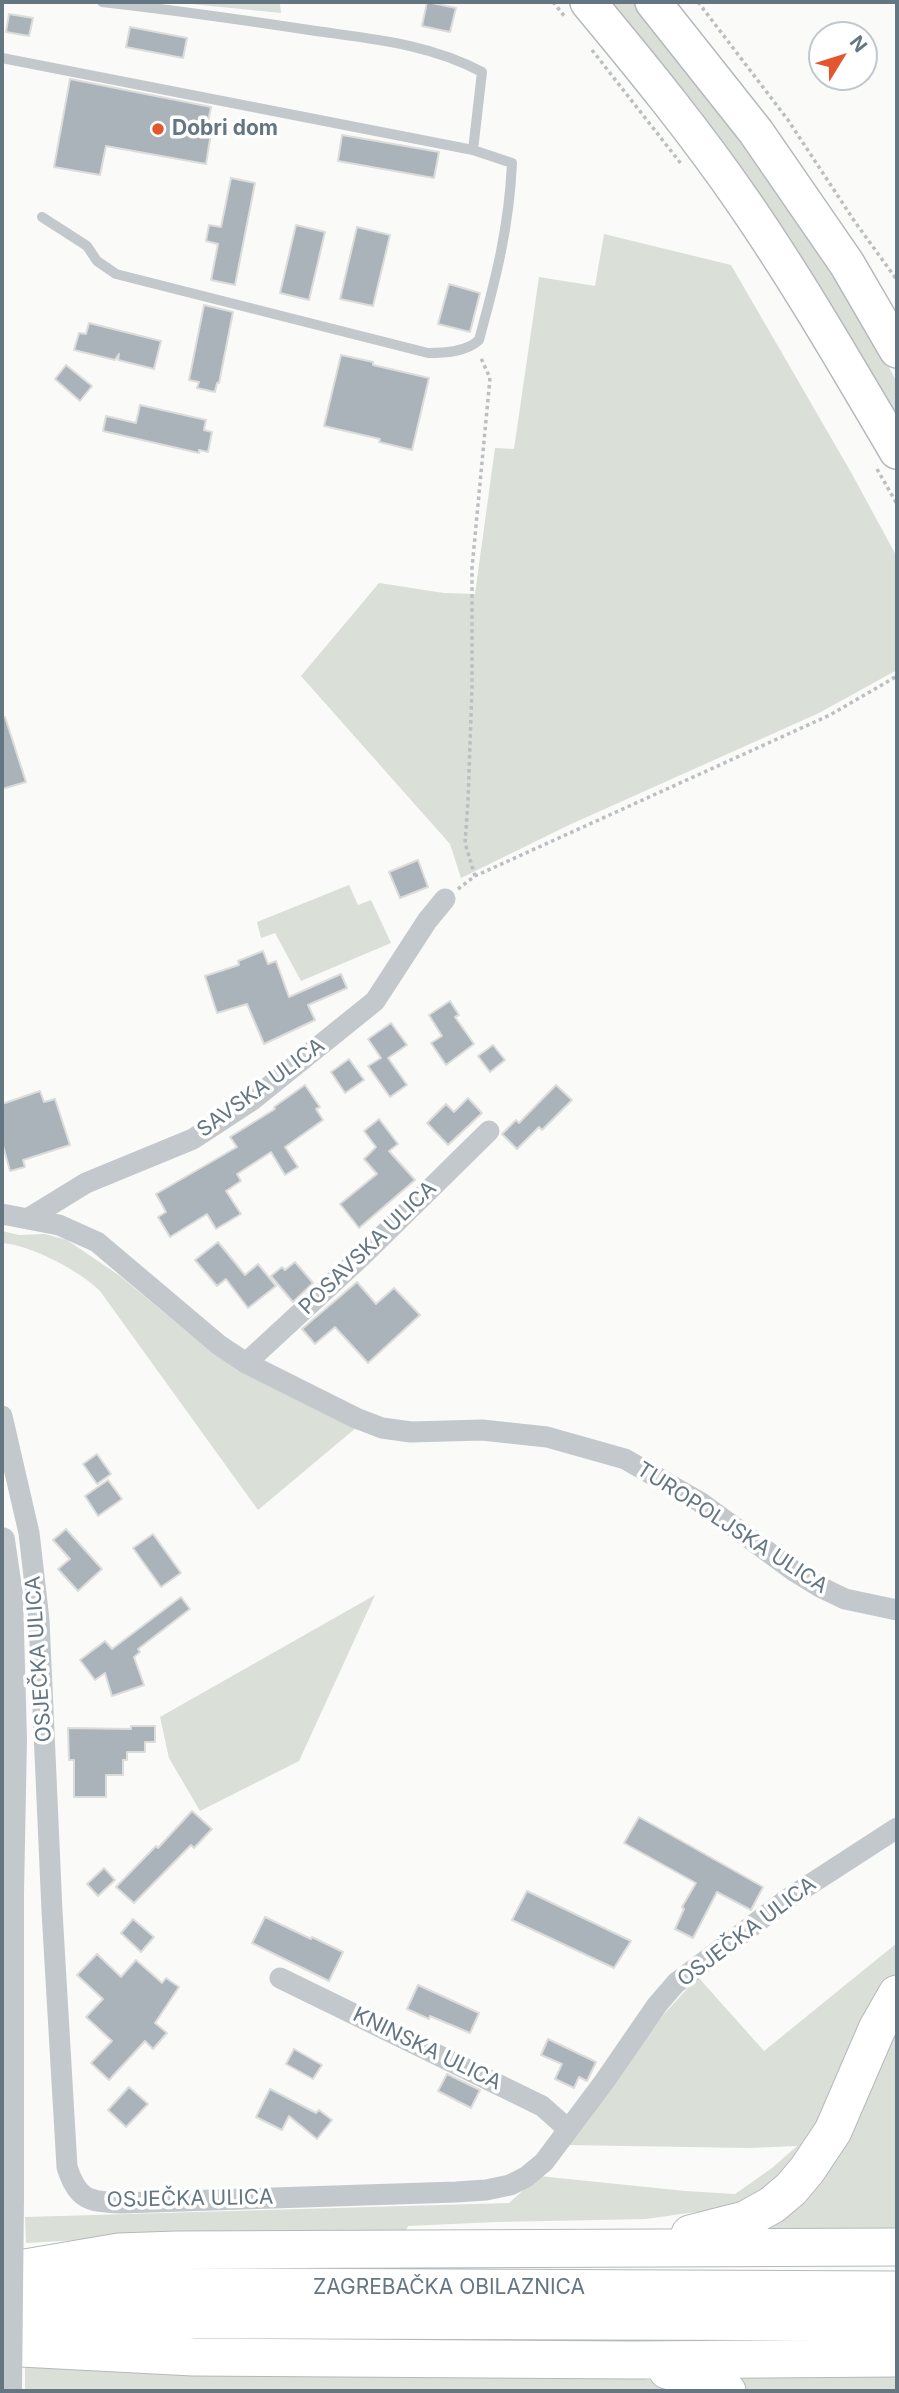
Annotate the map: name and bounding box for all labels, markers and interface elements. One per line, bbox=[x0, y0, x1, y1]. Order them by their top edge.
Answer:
north arrow bbox=[808, 21, 878, 91]
text: N bbox=[845, 31, 872, 57]
place label: Dobri dom bbox=[172, 116, 278, 142]
marker: Dobri dom bbox=[150, 121, 166, 137]
street label: SAVSKA ULICA bbox=[192, 1033, 330, 1143]
street label: POSAVSKA ULICA bbox=[294, 1176, 442, 1320]
street label: TUROPOLJSKA ULICA bbox=[632, 1457, 832, 1599]
street label: OSJEČKA ULICA bbox=[21, 1575, 57, 1743]
street label: OSJEČKA ULICA bbox=[673, 1872, 821, 1992]
street label: KNINSKA ULICA bbox=[349, 2002, 505, 2096]
street label: OSJEČKA ULICA bbox=[107, 2185, 273, 2213]
street label: ZAGREBAČKA OBILAZNICA bbox=[313, 2275, 585, 2301]

